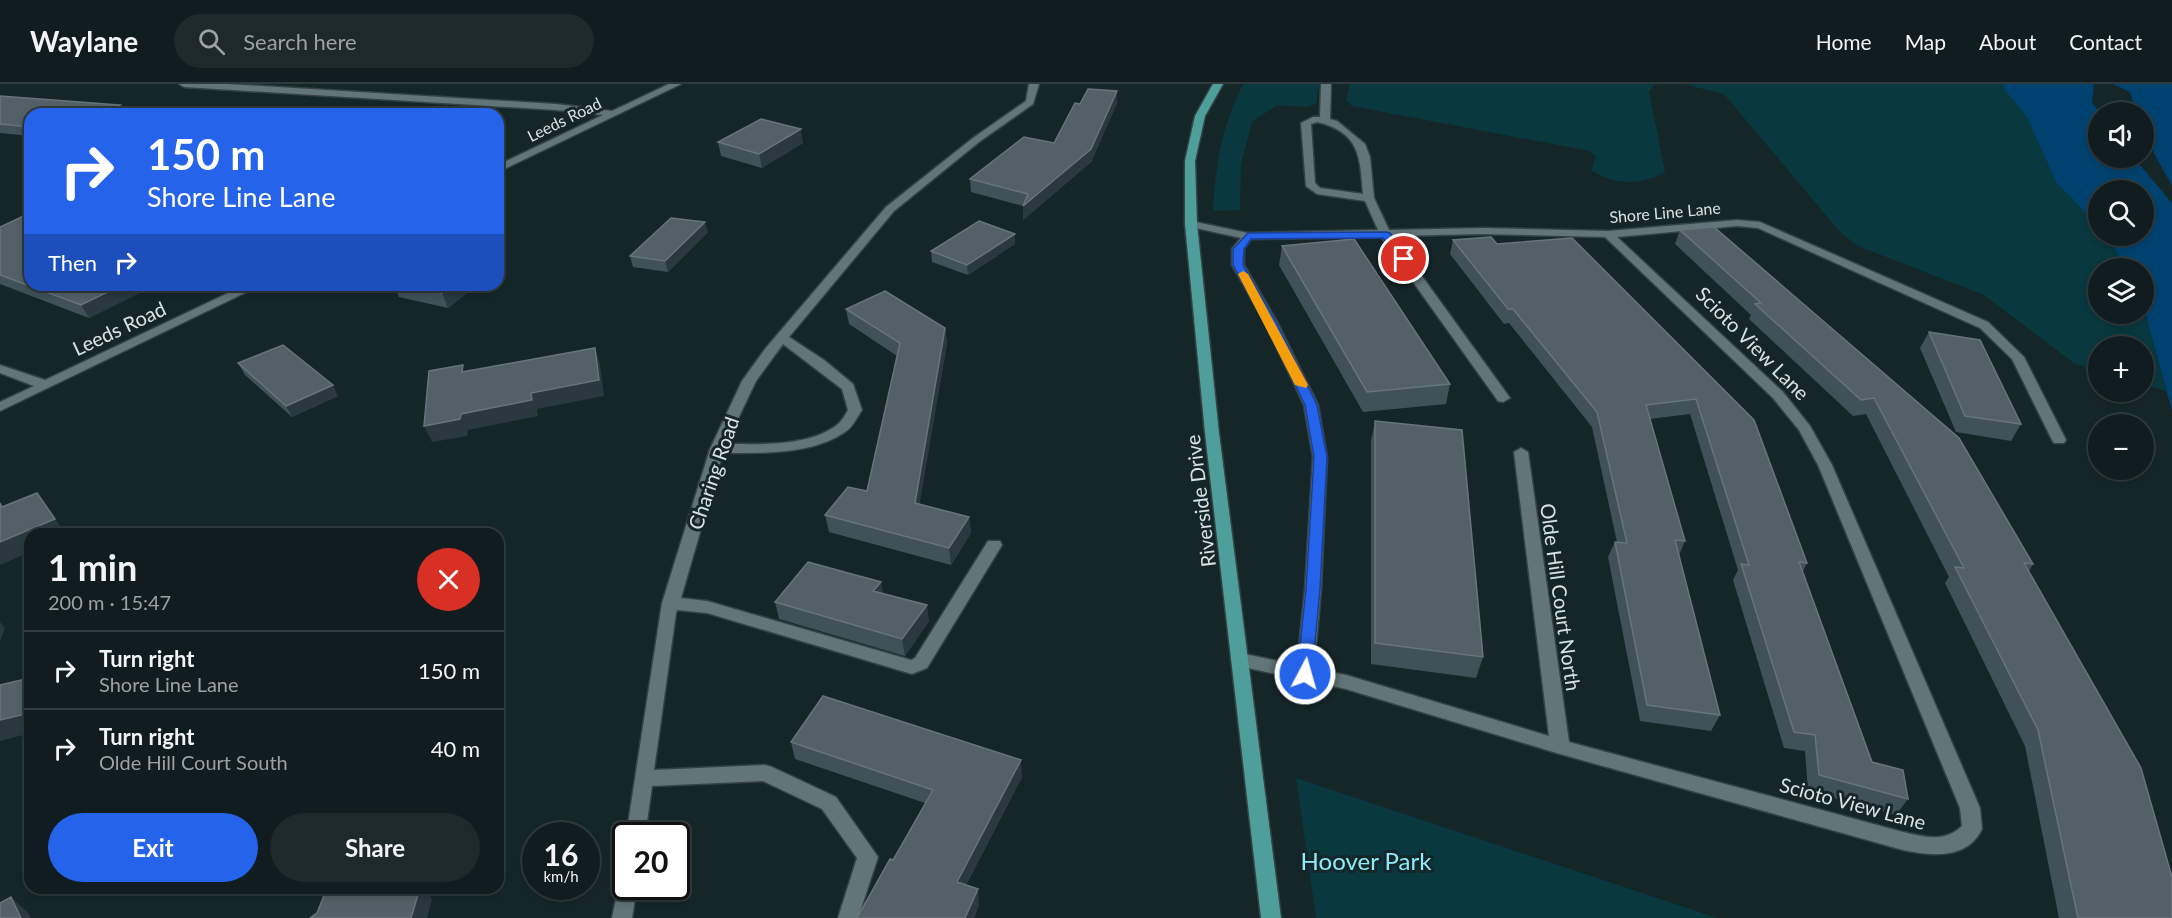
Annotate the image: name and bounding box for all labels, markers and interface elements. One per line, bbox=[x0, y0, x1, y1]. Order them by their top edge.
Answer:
search box bbox=[174, 14, 594, 68]
text: Waylane bbox=[30, 24, 138, 58]
icon: search bbox=[195, 25, 228, 58]
text: Search here bbox=[243, 28, 357, 55]
text: Home bbox=[1816, 29, 1872, 54]
text: Map bbox=[1905, 29, 1946, 54]
text: About bbox=[1979, 29, 2036, 54]
text: Contact bbox=[2069, 29, 2142, 54]
street label: Leeds Road bbox=[524, 93, 604, 145]
map controls bbox=[2088, 102, 2154, 480]
button: sound bbox=[2088, 102, 2154, 168]
text: 150 m bbox=[147, 129, 265, 179]
icon: right bbox=[48, 132, 126, 210]
text: Shore Line Lane bbox=[147, 180, 335, 213]
button: search bbox=[2088, 180, 2154, 246]
street label: Shore Line Lane bbox=[1609, 198, 1721, 226]
pin bbox=[1378, 233, 1429, 284]
icon: arrive bbox=[1387, 242, 1420, 275]
icon: right bbox=[109, 246, 142, 279]
text: Then bbox=[48, 249, 97, 276]
button: layers bbox=[2088, 258, 2154, 324]
street label: Scioto View Lane bbox=[1691, 281, 1815, 405]
street label: Leeds Road bbox=[69, 296, 169, 360]
button: + bbox=[2088, 336, 2154, 402]
street label: Charing Road bbox=[683, 413, 743, 533]
button: − bbox=[2088, 414, 2154, 480]
street label: Riverside Drive bbox=[1180, 434, 1220, 568]
street label: Olde Hill Court North bbox=[1536, 502, 1586, 692]
text: 1 min bbox=[48, 545, 137, 589]
button: close bbox=[417, 548, 480, 611]
text: 200 m · 15:47 bbox=[48, 590, 171, 614]
position arrow bbox=[1273, 642, 1337, 706]
text: Turn right bbox=[99, 645, 194, 672]
icon: right bbox=[48, 654, 81, 687]
text: 150 m bbox=[418, 657, 480, 684]
text: Shore Line Lane bbox=[99, 672, 239, 696]
text: Turn right bbox=[99, 723, 194, 750]
icon: right bbox=[48, 732, 81, 765]
text: 40 m bbox=[431, 735, 480, 762]
text: Olde Hill Court South bbox=[99, 750, 288, 774]
street label: Scioto View Lane bbox=[1777, 772, 1929, 834]
button: Exit bbox=[48, 813, 258, 882]
button: Share bbox=[270, 813, 480, 882]
speed limit sign: 20 bbox=[612, 822, 690, 900]
text: 16 bbox=[544, 836, 578, 872]
park label: Hoover Park bbox=[1301, 846, 1432, 875]
text: km/h bbox=[543, 867, 579, 885]

